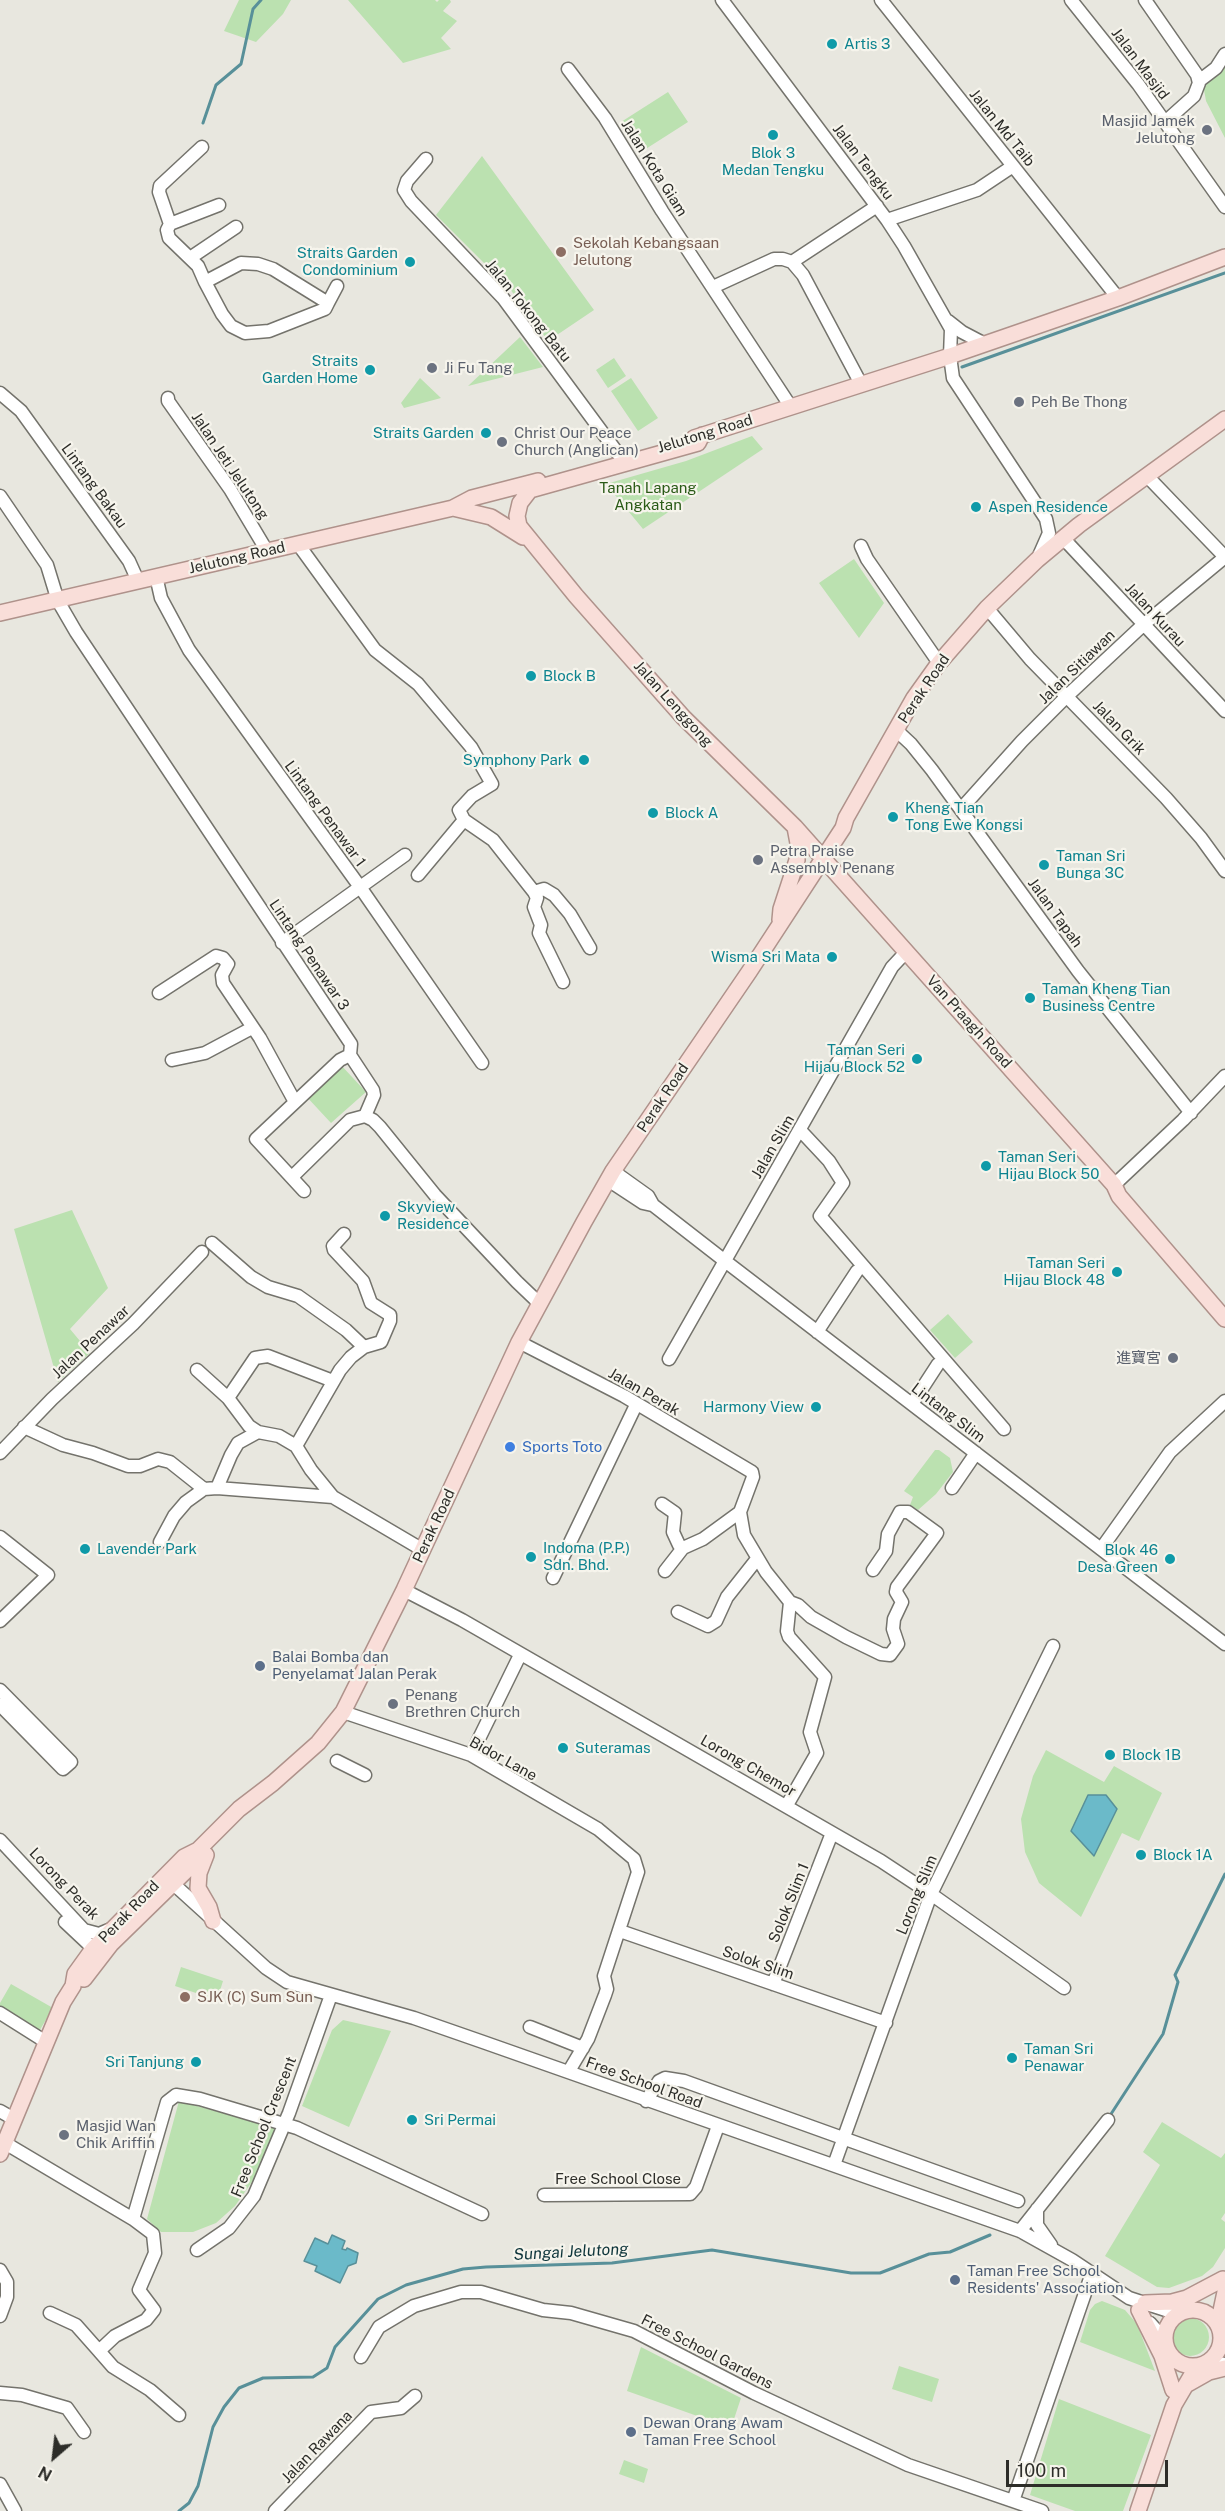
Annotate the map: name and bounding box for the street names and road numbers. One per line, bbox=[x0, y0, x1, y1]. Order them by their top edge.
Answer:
street label: Jalan Masjid bbox=[1107, 25, 1173, 103]
street label: Jalan Md Taib bbox=[965, 86, 1039, 170]
street label: Jalan Kota Giam bbox=[617, 116, 691, 220]
street label: Jalan Tengku bbox=[829, 120, 897, 204]
street label: Jalan Tokong Batu bbox=[481, 256, 575, 366]
street label: Jalan Jeti Jelutong bbox=[187, 409, 273, 523]
street label: Jelutong Road bbox=[655, 411, 755, 457]
street label: Lintang Bakau bbox=[57, 440, 131, 532]
street label: Jelutong Road bbox=[187, 538, 287, 578]
street label: Jalan Kurau bbox=[1121, 579, 1189, 651]
street label: Jalan Sitiawan bbox=[1035, 626, 1119, 708]
street label: Perak Road bbox=[894, 651, 954, 727]
street label: Jalan Lenggong bbox=[630, 657, 716, 751]
street label: Jalan Grik bbox=[1089, 697, 1149, 759]
street label: Lintang Penawar 1 bbox=[281, 758, 369, 870]
street label: Jalan Tapah bbox=[1024, 875, 1086, 951]
street label: Lintang Penawar 3 bbox=[265, 896, 353, 1014]
street label: Van Praagh Road bbox=[923, 972, 1015, 1072]
street label: Perak Road bbox=[633, 1060, 693, 1136]
street label: Jalan Slim bbox=[748, 1112, 798, 1182]
street label: Jalan Penawar bbox=[48, 1302, 134, 1382]
street label: Jalan Perak bbox=[605, 1364, 683, 1420]
street label: Lintang Slim bbox=[908, 1379, 988, 1447]
street label: Perak Road bbox=[409, 1486, 459, 1566]
street label: Lorong Chemor bbox=[697, 1731, 799, 1801]
street label: Bidor Lane bbox=[466, 1733, 540, 1785]
street label: Lorong Perak bbox=[25, 1844, 103, 1924]
street label: Lorong Slim bbox=[893, 1853, 941, 1937]
street label: Solok Slim 1 bbox=[765, 1861, 813, 1945]
street label: Perak Road bbox=[95, 1877, 163, 1947]
street label: Solok Slim bbox=[720, 1942, 796, 1984]
street label: Free School Crescent bbox=[228, 2054, 300, 2200]
street label: Free School Road bbox=[583, 2054, 705, 2112]
street label: Free School Close bbox=[555, 2170, 681, 2188]
street label: Free School Gardens bbox=[638, 2311, 776, 2393]
street label: Jalan Rawana bbox=[278, 2407, 356, 2487]

